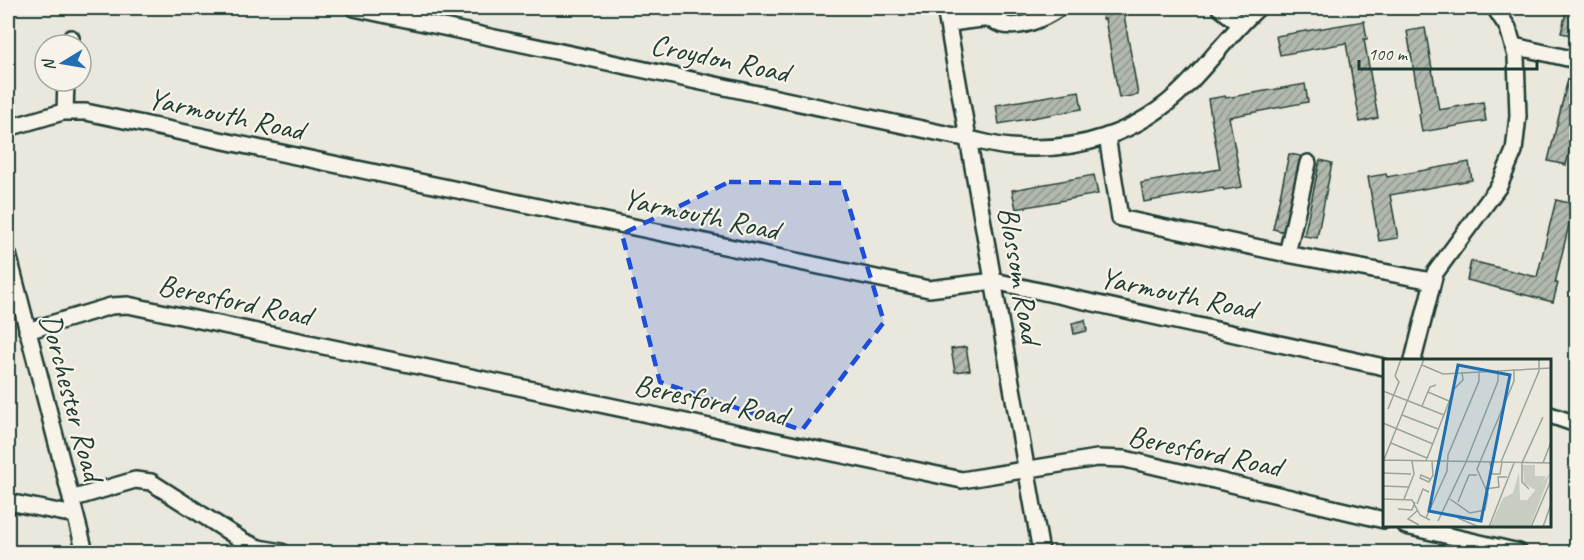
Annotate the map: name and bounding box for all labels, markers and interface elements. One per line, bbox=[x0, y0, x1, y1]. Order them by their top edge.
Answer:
street label: Croydon Road bbox=[647, 25, 797, 92]
north arrow bbox=[33, 33, 93, 93]
scale bar bbox=[1359, 33, 1538, 71]
text: 100 m bbox=[1368, 43, 1409, 65]
text: N bbox=[38, 56, 60, 72]
street label: Yarmouth Road bbox=[145, 79, 311, 150]
street label: Yarmouth Road bbox=[620, 179, 786, 250]
street label: Blossom Road bbox=[989, 204, 1051, 350]
street label: Yarmouth Road bbox=[1097, 258, 1263, 329]
street label: Beresford Road bbox=[155, 265, 319, 336]
street label: Dorchester Road bbox=[32, 309, 114, 489]
inset map bbox=[1383, 359, 1551, 527]
street label: Beresford Road bbox=[631, 365, 795, 436]
street label: Beresford Road bbox=[1125, 416, 1289, 487]

